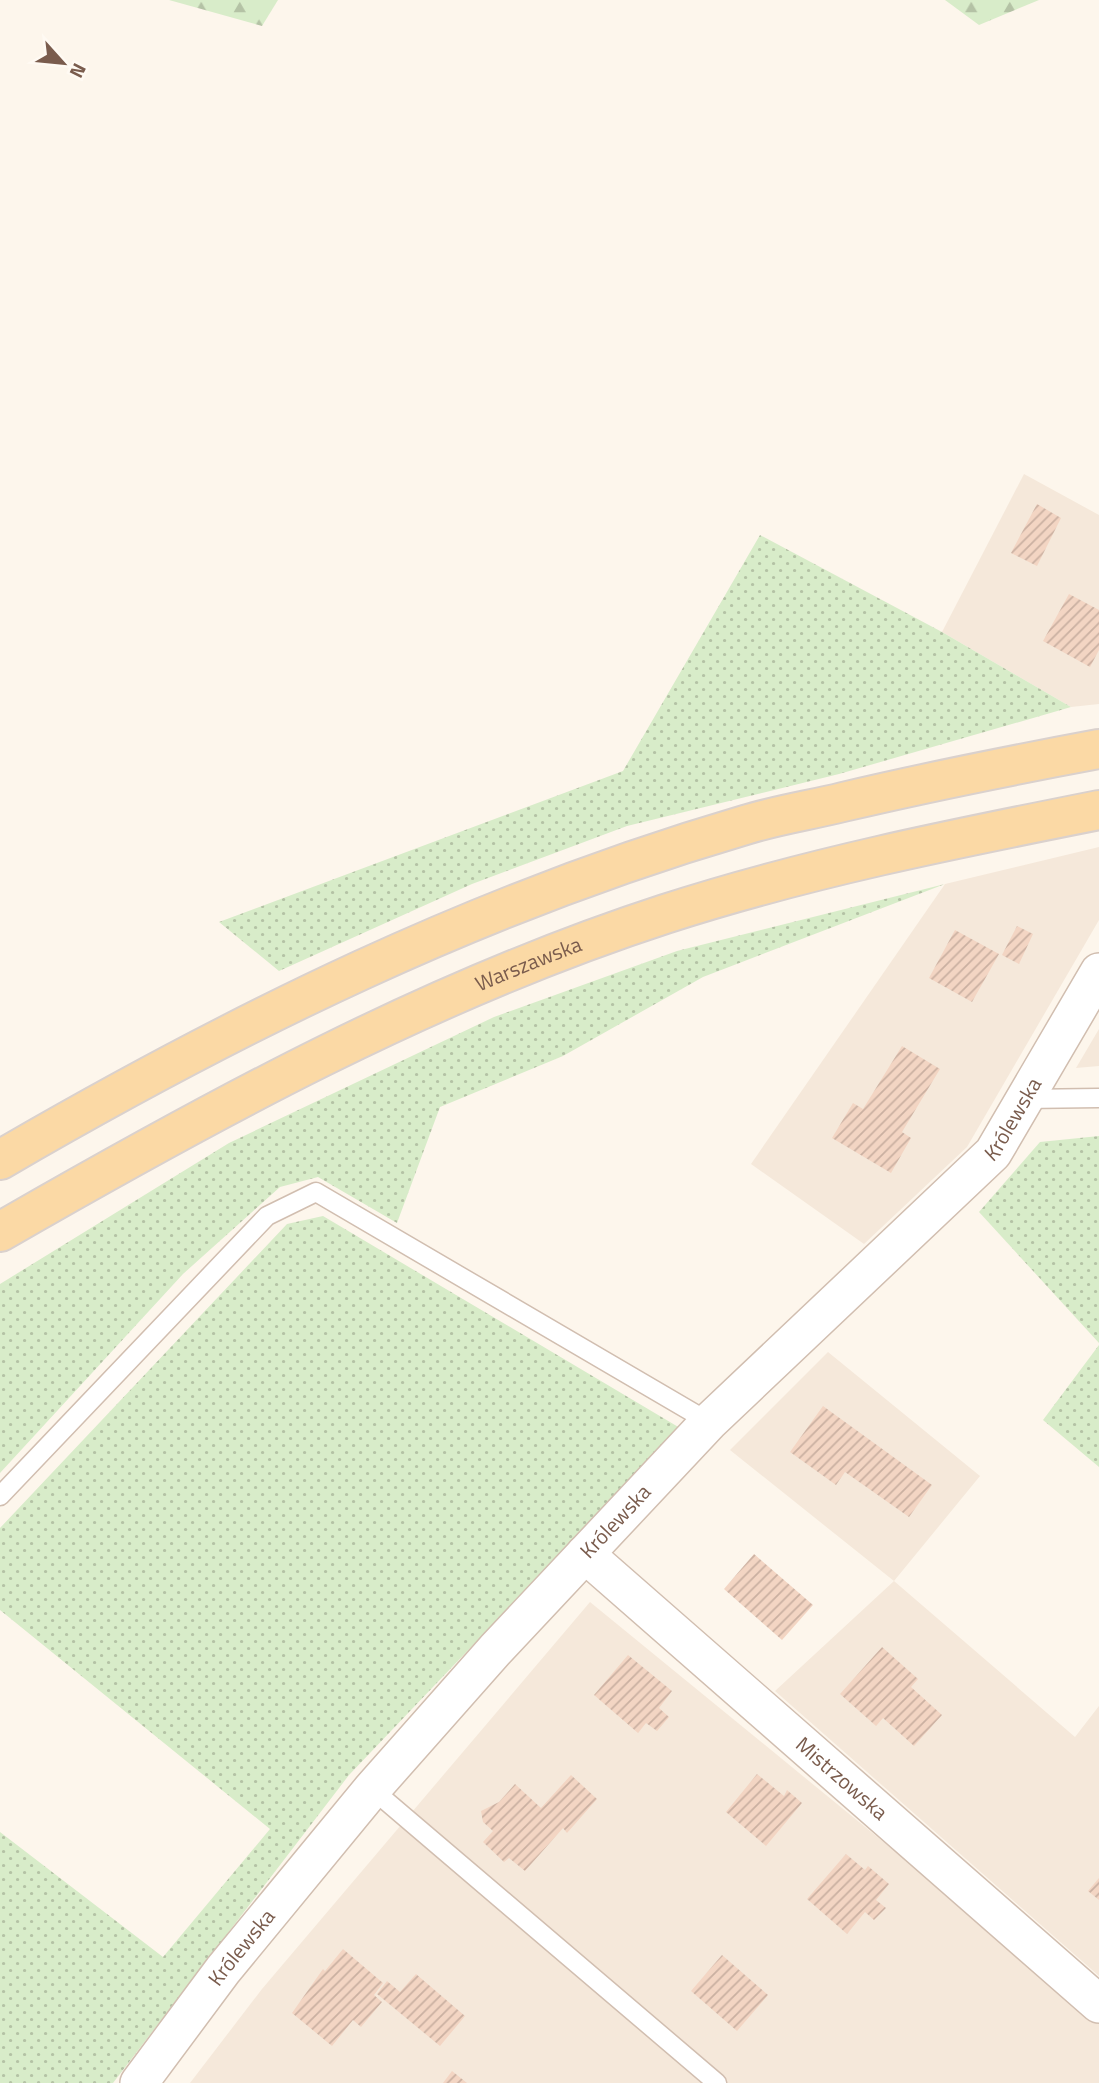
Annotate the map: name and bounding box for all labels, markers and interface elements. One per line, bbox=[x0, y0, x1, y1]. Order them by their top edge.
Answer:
north arrow bbox=[28, 28, 98, 98]
text: N bbox=[63, 58, 95, 83]
street label: Warszawska bbox=[470, 927, 586, 999]
street label: Królewska bbox=[977, 1071, 1049, 1168]
street label: Królewska bbox=[572, 1476, 658, 1565]
street label: Mistrzowska bbox=[789, 1728, 896, 1828]
street label: Królewska bbox=[199, 1901, 283, 1992]

